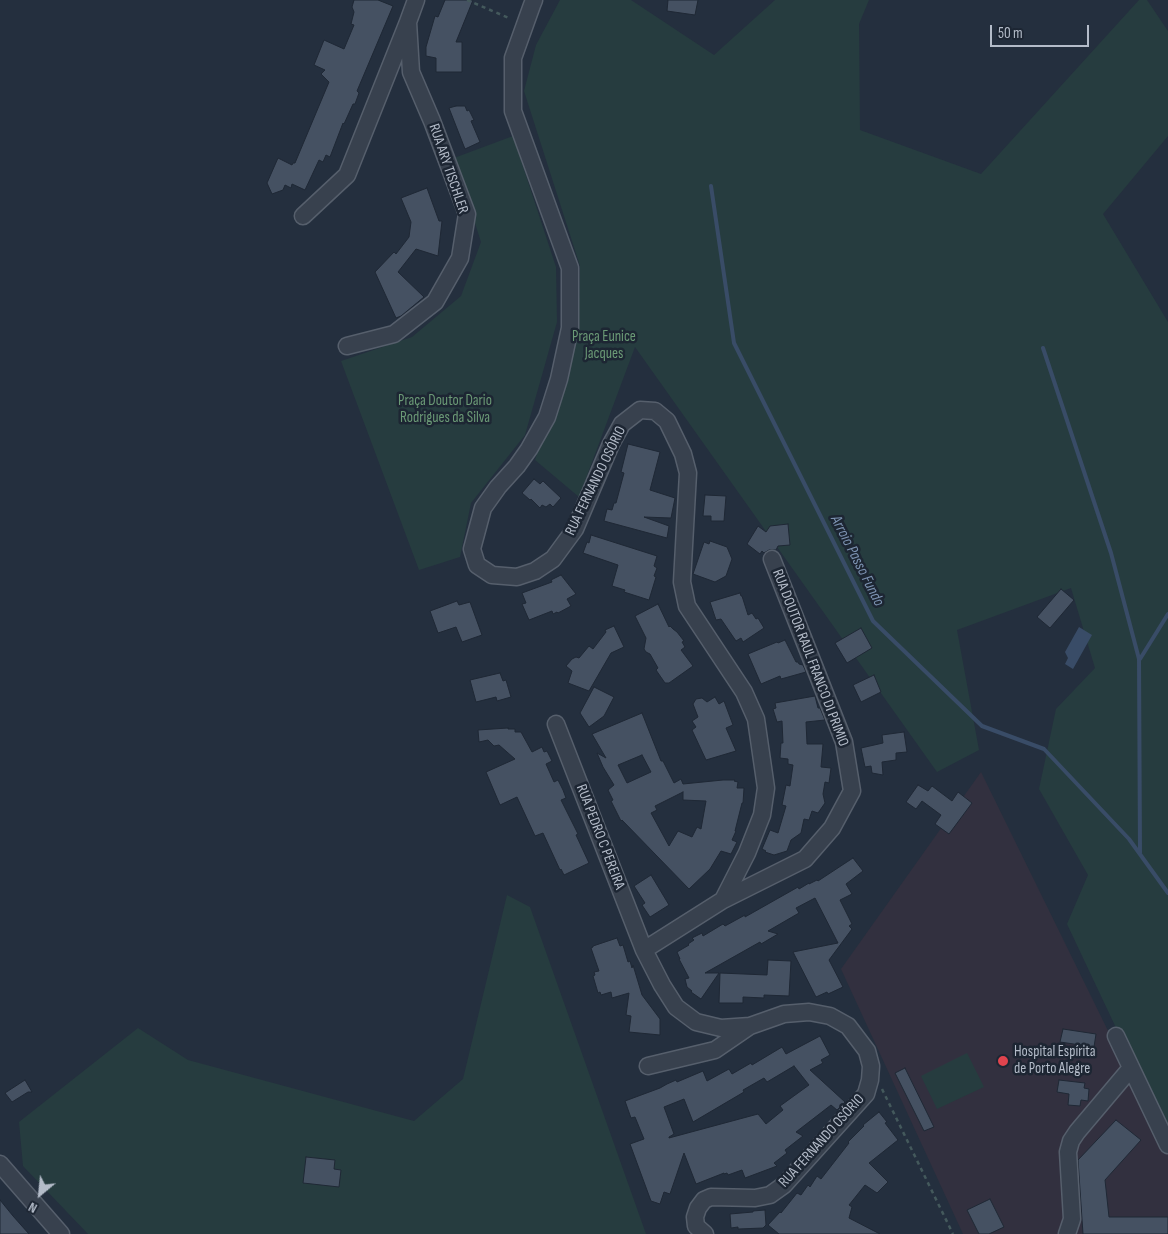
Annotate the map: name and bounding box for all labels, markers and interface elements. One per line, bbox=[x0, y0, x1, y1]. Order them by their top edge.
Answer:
scale bar bbox=[993, 15, 1092, 47]
text: 50 m bbox=[998, 24, 1023, 43]
street label: RUA ARY TISCHLER bbox=[424, 122, 472, 216]
park label: Praça Eunice Jacques bbox=[572, 328, 636, 363]
park label: Praça Doutor Dario Rodrigues da Silva bbox=[398, 392, 492, 427]
street label: RUA FERNANDO OSÓRIO bbox=[562, 423, 630, 539]
water label: Arroio Passo Fundo bbox=[826, 512, 888, 610]
street label: RUA DOUTOR RAUL FRANCO DI PRIMIO bbox=[768, 567, 852, 749]
street label: RUA PEDRO C PEREIRA bbox=[572, 782, 628, 892]
place label: Hospital Espírita de Porto Alegre bbox=[1014, 1043, 1096, 1078]
marker: Hospital Espírita de Porto Alegre bbox=[996, 1054, 1010, 1068]
street label: RUA FERNANDO OSÓRIO bbox=[775, 1091, 869, 1191]
north arrow bbox=[15, 1169, 65, 1219]
text: N bbox=[25, 1198, 40, 1217]

